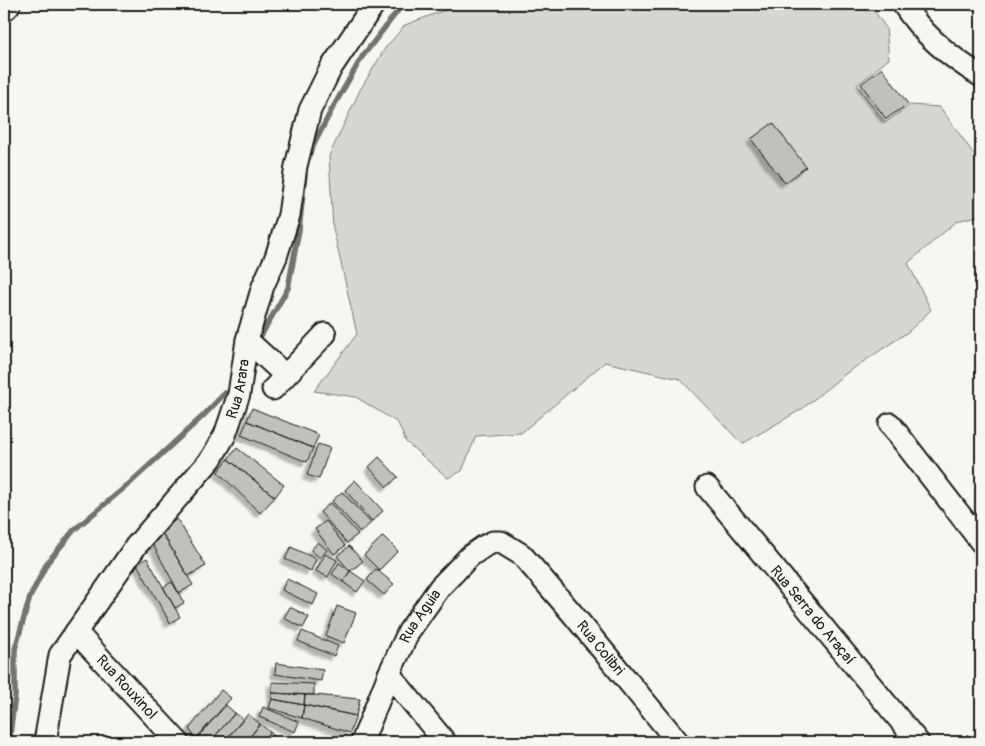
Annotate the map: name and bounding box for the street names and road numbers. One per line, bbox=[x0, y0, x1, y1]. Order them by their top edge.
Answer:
street label: Rua Arara bbox=[222, 358, 254, 421]
street label: Rua Serra do Araçaí bbox=[766, 562, 859, 669]
street label: Rua Águia bbox=[396, 586, 445, 646]
street label: Rua Colibri bbox=[572, 617, 629, 680]
street label: Rua Rouxinol bbox=[92, 651, 161, 724]

